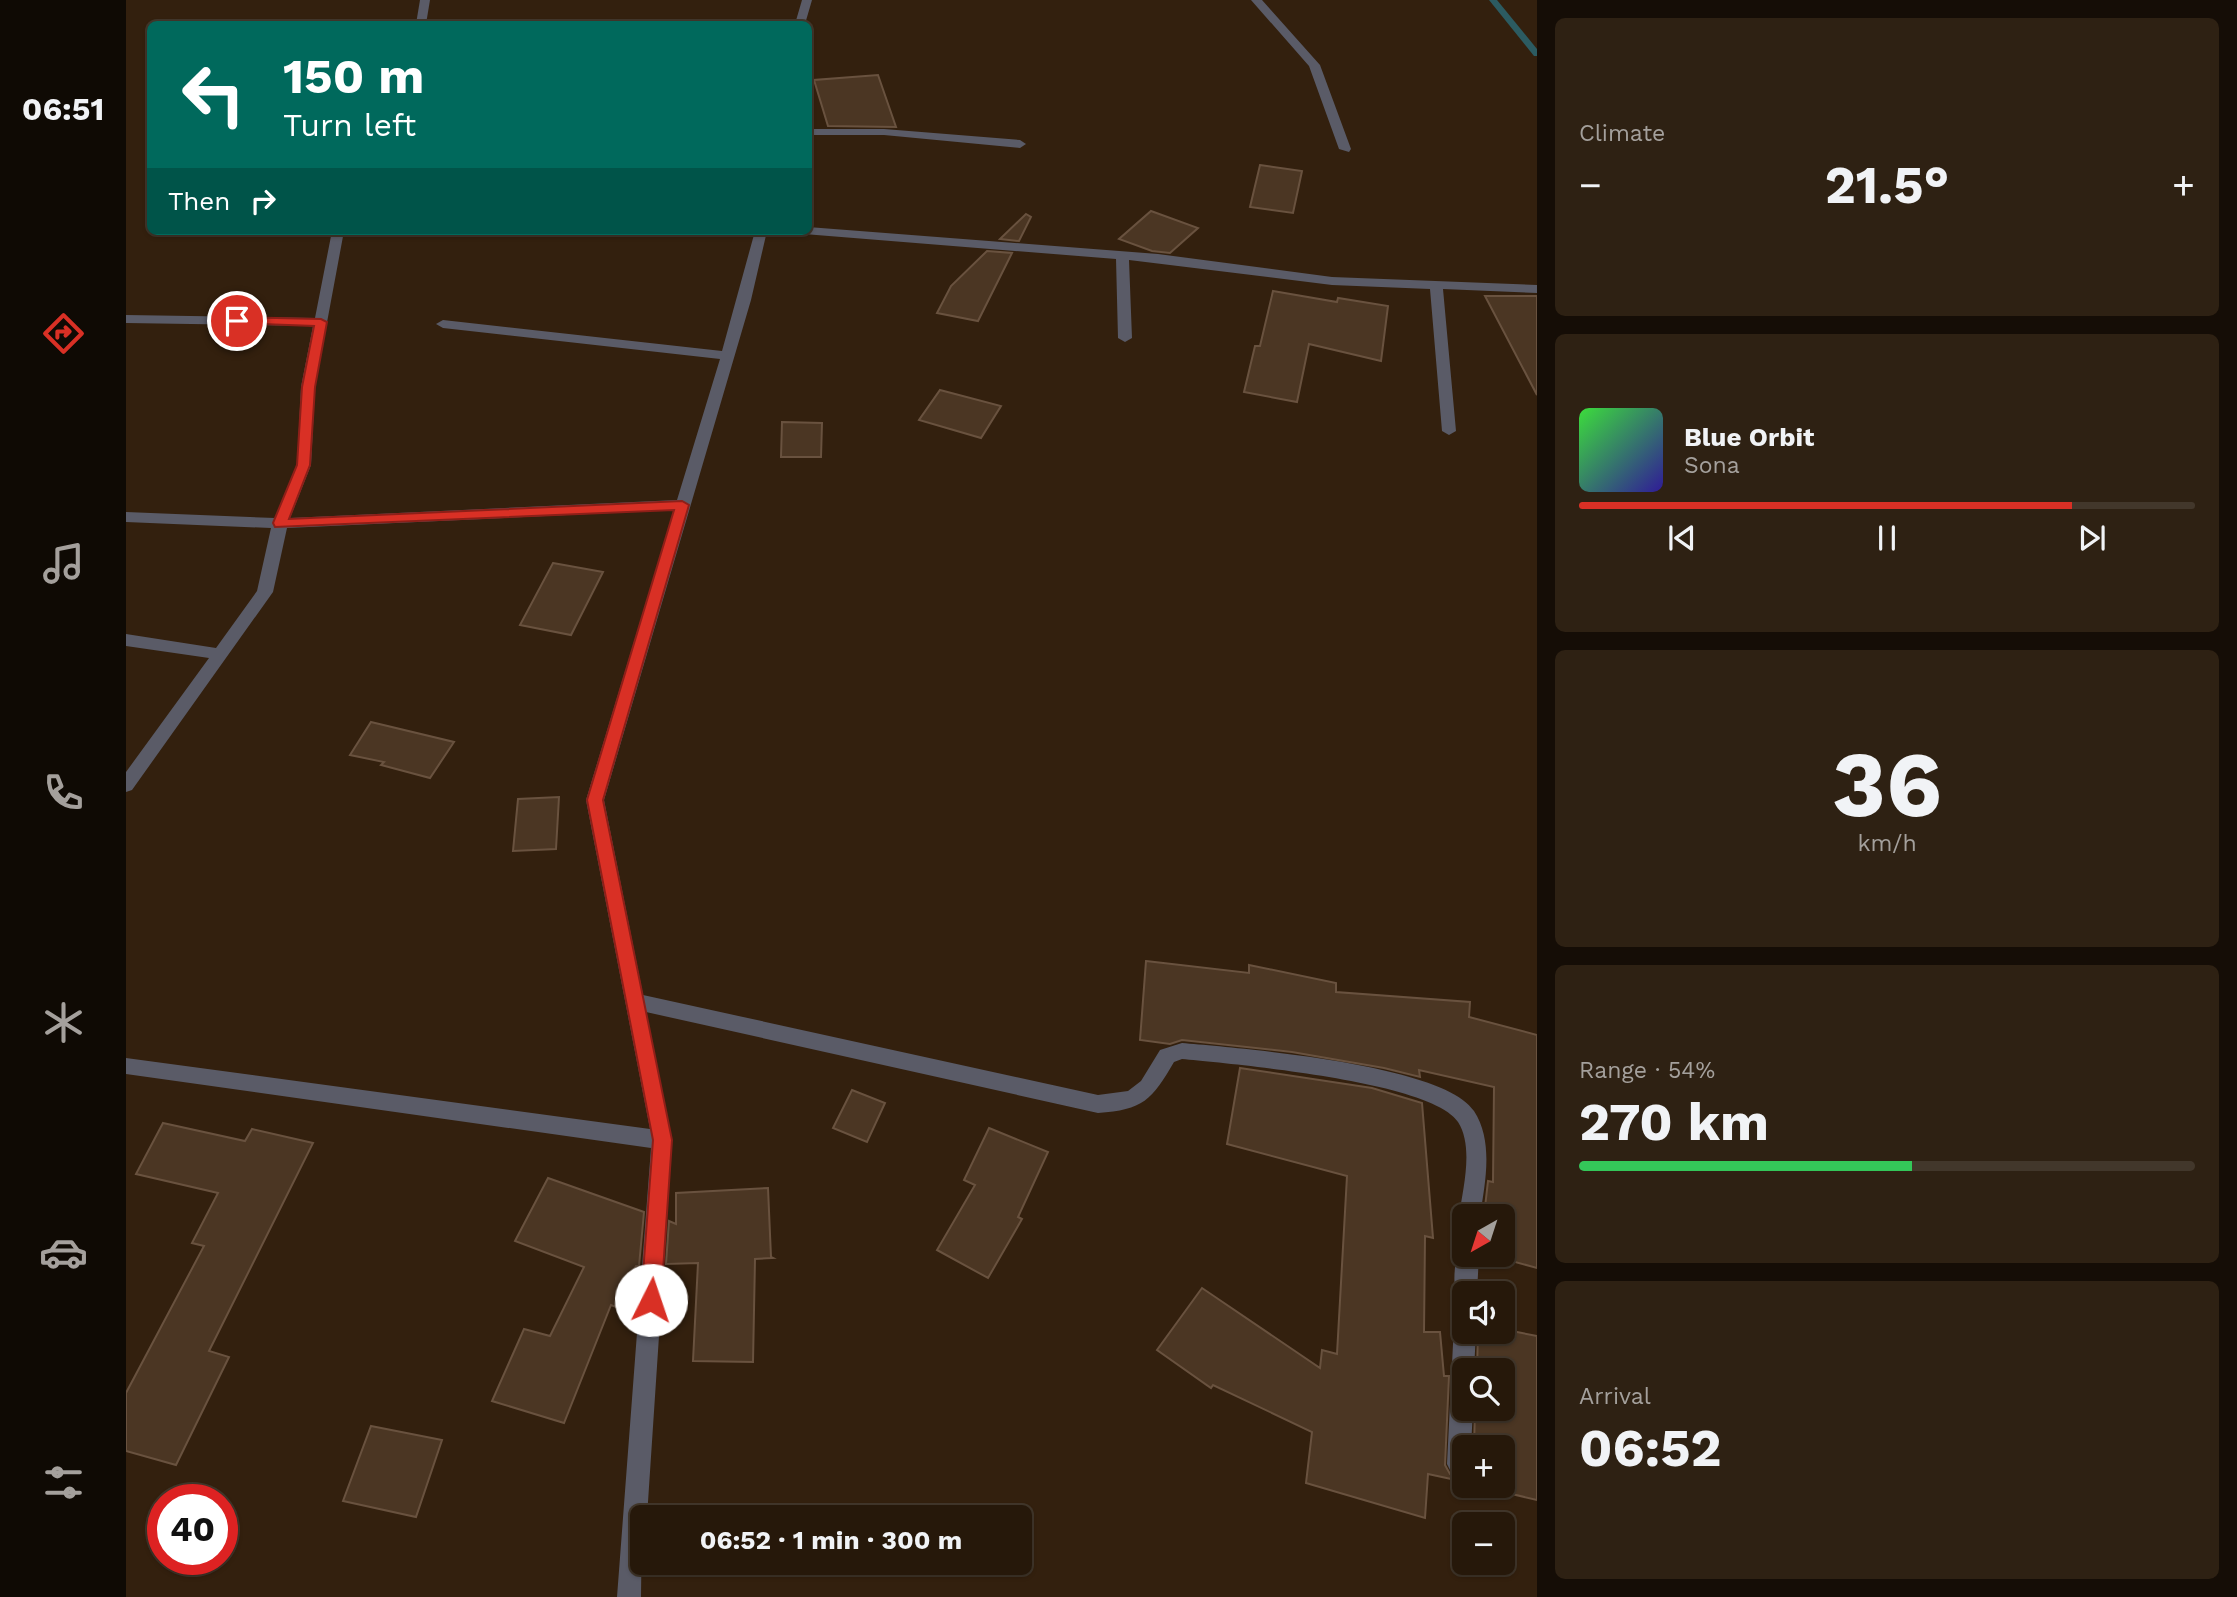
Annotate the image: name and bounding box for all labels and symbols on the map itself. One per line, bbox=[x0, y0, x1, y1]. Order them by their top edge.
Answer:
pin bbox=[207, 291, 267, 351]
north arrow bbox=[1452, 1204, 1516, 1267]
position arrow bbox=[614, 1263, 688, 1337]
speed limit sign: 40 bbox=[147, 1484, 238, 1575]

